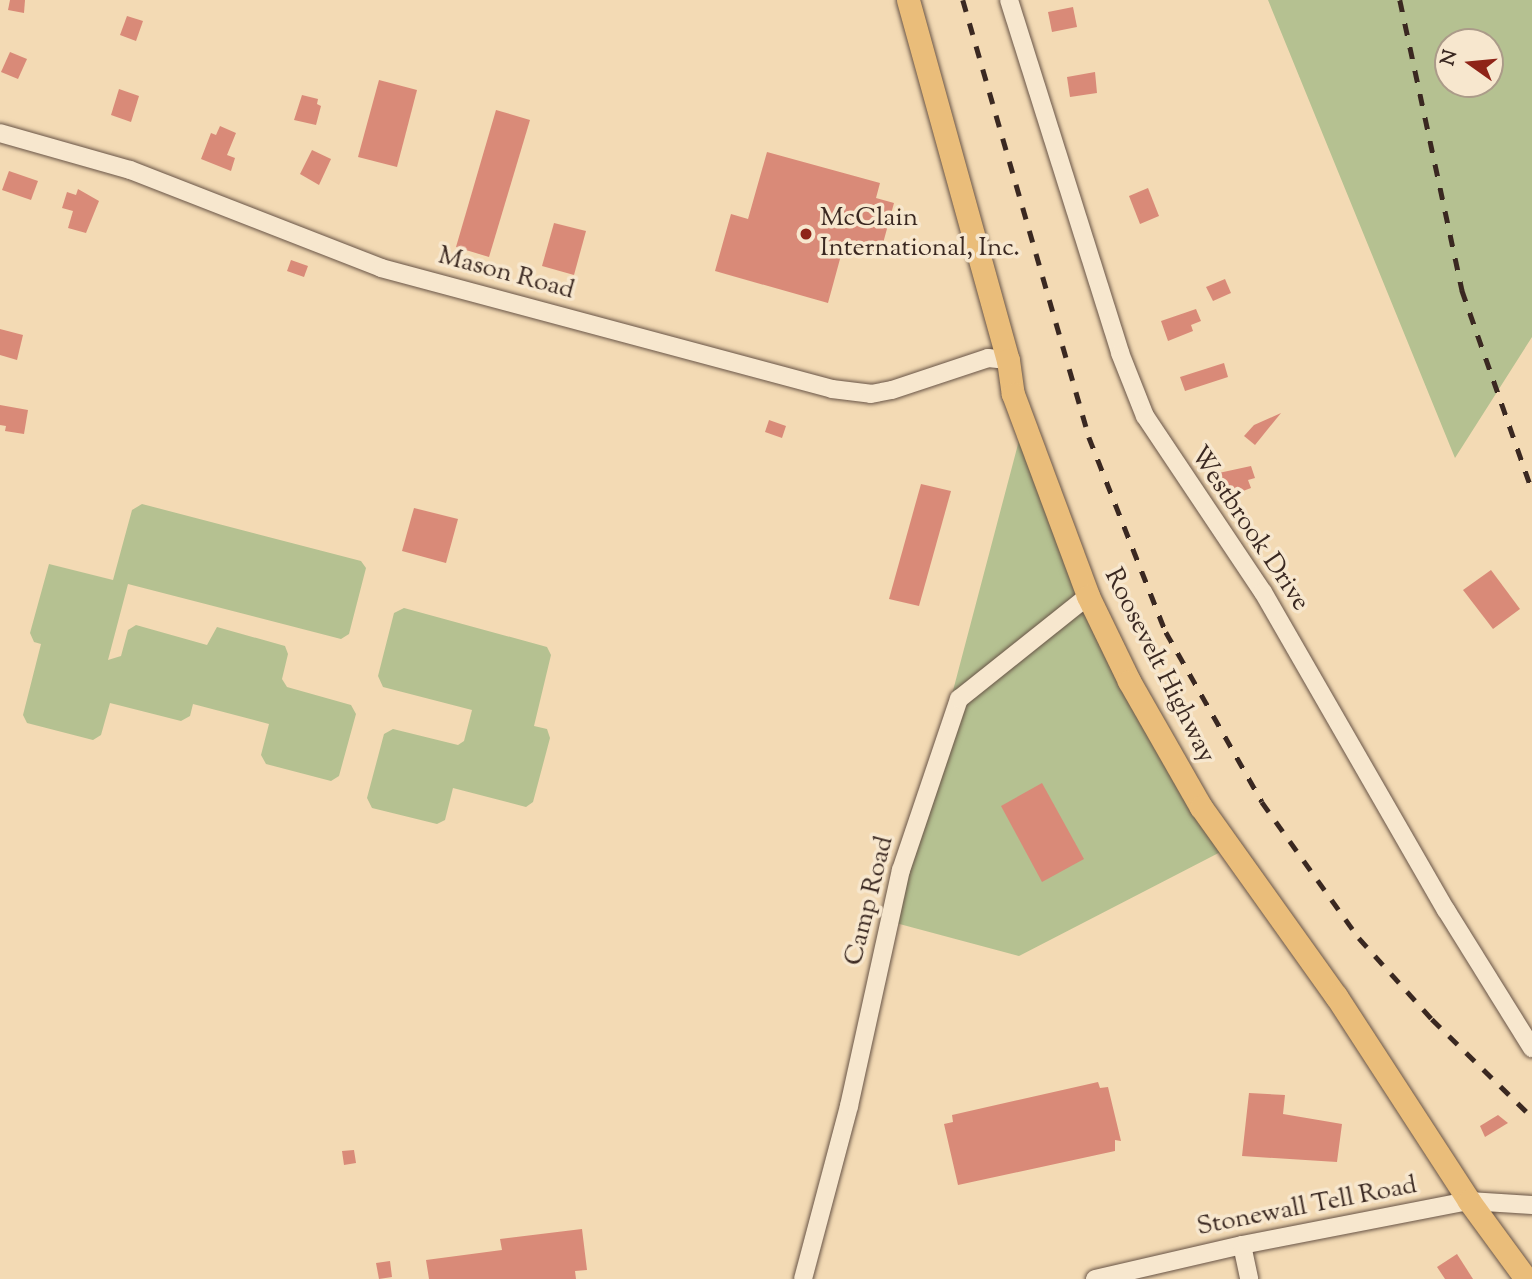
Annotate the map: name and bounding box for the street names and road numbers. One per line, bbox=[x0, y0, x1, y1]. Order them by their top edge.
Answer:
street label: Mason Road bbox=[435, 241, 577, 307]
street label: Westbrook Drive bbox=[1182, 441, 1316, 617]
street label: Roosevelt Highway bbox=[1097, 564, 1221, 768]
street label: Camp Road bbox=[839, 833, 901, 969]
street label: Stonewall Tell Road bbox=[1194, 1170, 1420, 1244]

